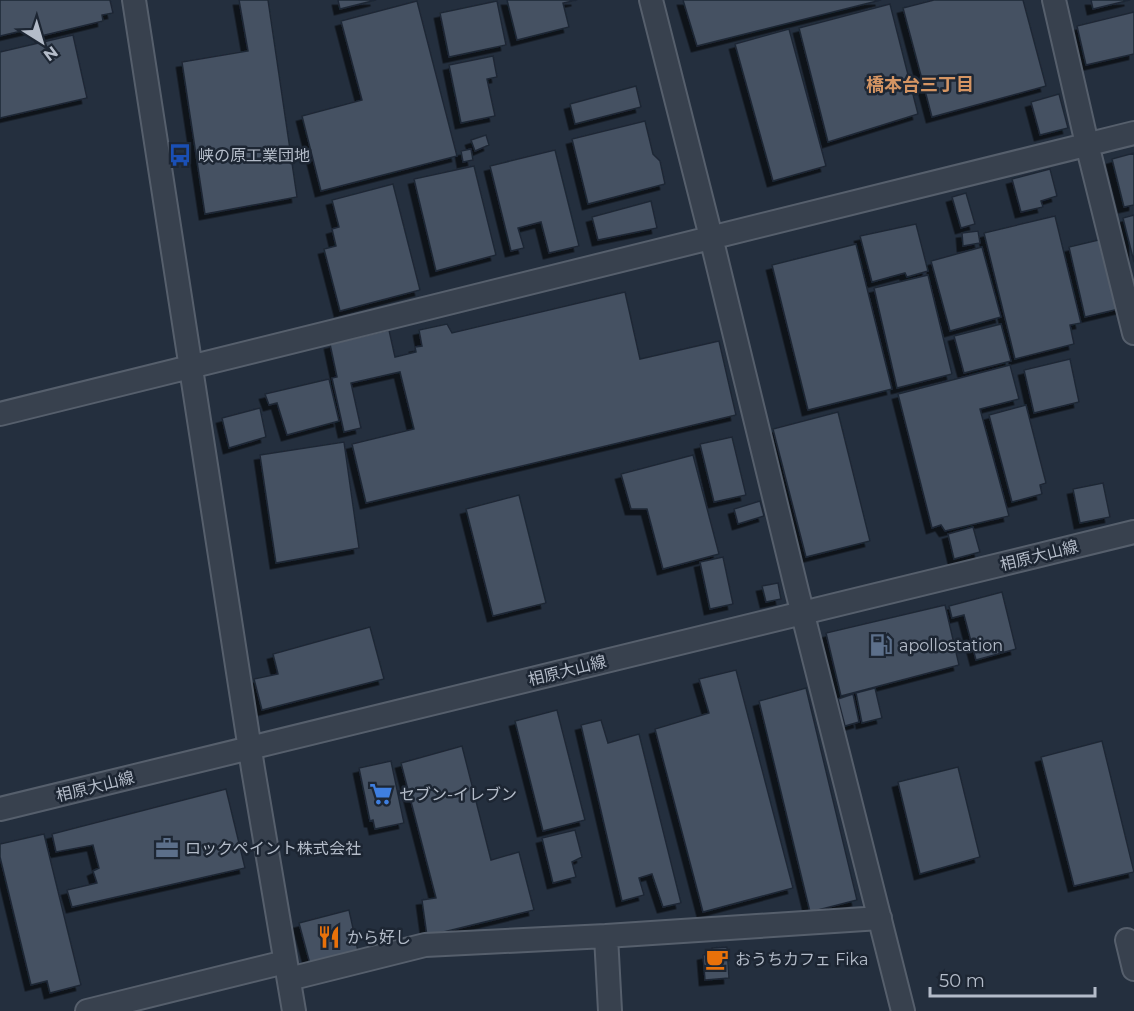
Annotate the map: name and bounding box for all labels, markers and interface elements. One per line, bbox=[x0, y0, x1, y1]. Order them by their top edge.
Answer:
north arrow bbox=[12, 12, 72, 72]
text: N bbox=[40, 42, 62, 65]
district label: 橋本台三丁目 bbox=[866, 74, 974, 96]
bus stop icon: 峡の原工業団地 bbox=[167, 142, 193, 168]
place label: 峡の原工業団地 bbox=[198, 146, 310, 165]
street label: 相原大山線 bbox=[998, 537, 1080, 574]
fuel station icon: apollostation bbox=[868, 632, 894, 658]
place label: apollostation bbox=[899, 636, 1003, 655]
street label: 相原大山線 bbox=[526, 652, 608, 689]
street label: 相原大山線 bbox=[54, 768, 136, 805]
supermarket icon: セブン-イレブン bbox=[368, 781, 394, 807]
place label: セブン-イレブン bbox=[399, 785, 517, 804]
office icon: ロックペイント株式会社 bbox=[154, 835, 180, 861]
place label: ロックペイント株式会社 bbox=[185, 839, 361, 858]
restaurant icon: から好し bbox=[316, 924, 342, 950]
place label: から好し bbox=[347, 928, 411, 947]
cafe icon: おうちカフェ Fika bbox=[704, 946, 730, 972]
place label: おうちカフェ Fika bbox=[735, 950, 868, 969]
scale bar bbox=[930, 960, 1095, 998]
text: 50 m bbox=[939, 970, 985, 992]

